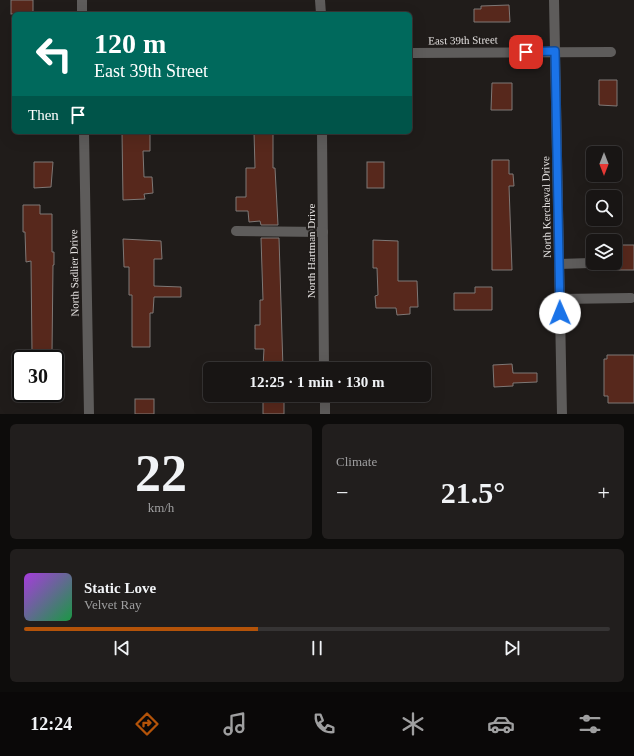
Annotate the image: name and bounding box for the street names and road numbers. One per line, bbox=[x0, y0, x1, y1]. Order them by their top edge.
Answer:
street label: East 39th Street bbox=[428, 33, 498, 47]
street label: North Kercheval Drive bbox=[539, 156, 553, 258]
street label: North Hartman Drive bbox=[305, 204, 317, 298]
street label: North Sadlier Drive bbox=[67, 229, 81, 317]

